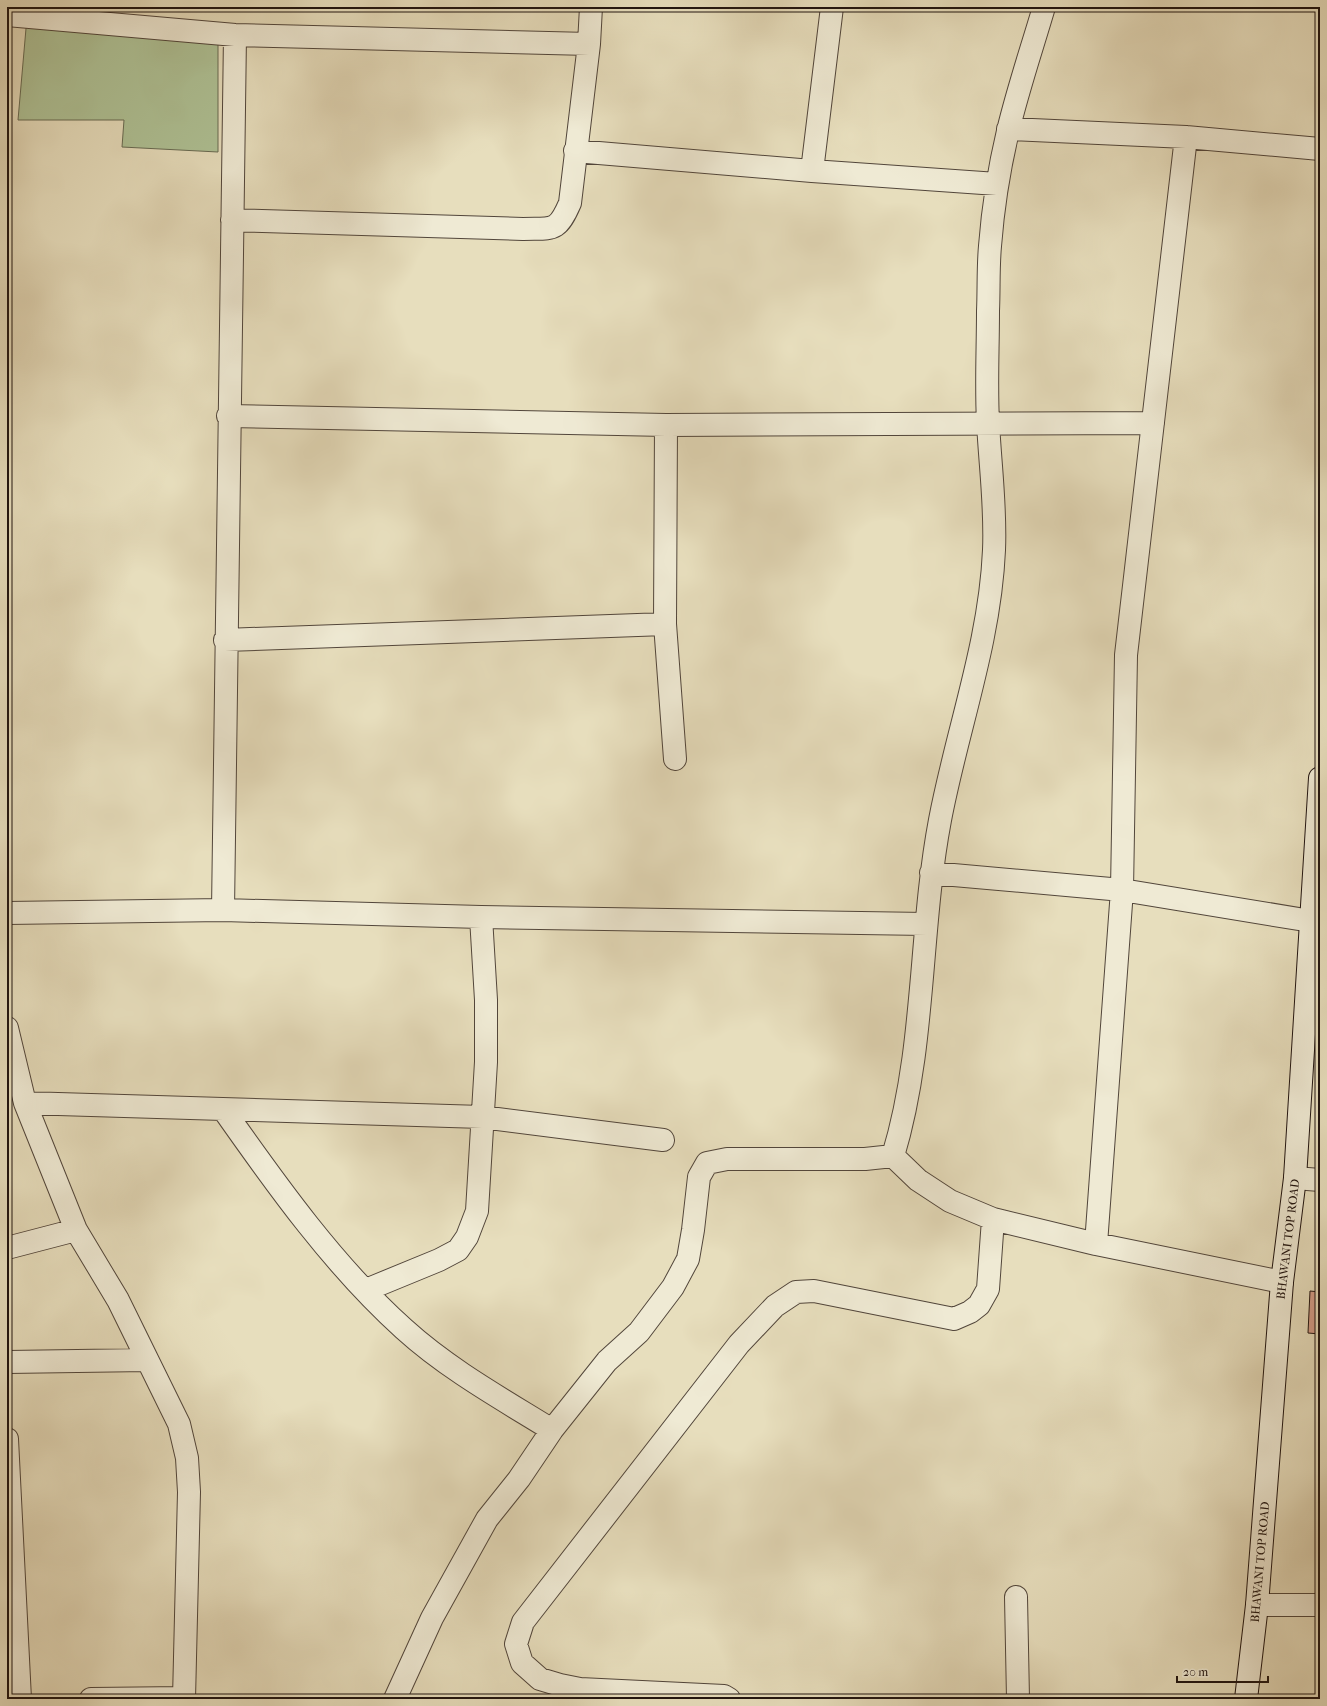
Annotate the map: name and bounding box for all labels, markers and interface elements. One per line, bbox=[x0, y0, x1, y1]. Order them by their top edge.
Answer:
street label: BHAWANI TOP ROAD bbox=[1274, 1178, 1302, 1300]
street label: BHAWANI TOP ROAD bbox=[1248, 1501, 1272, 1623]
scale bar bbox=[1177, 1658, 1268, 1684]
text: 20 m bbox=[1183, 1665, 1208, 1679]

